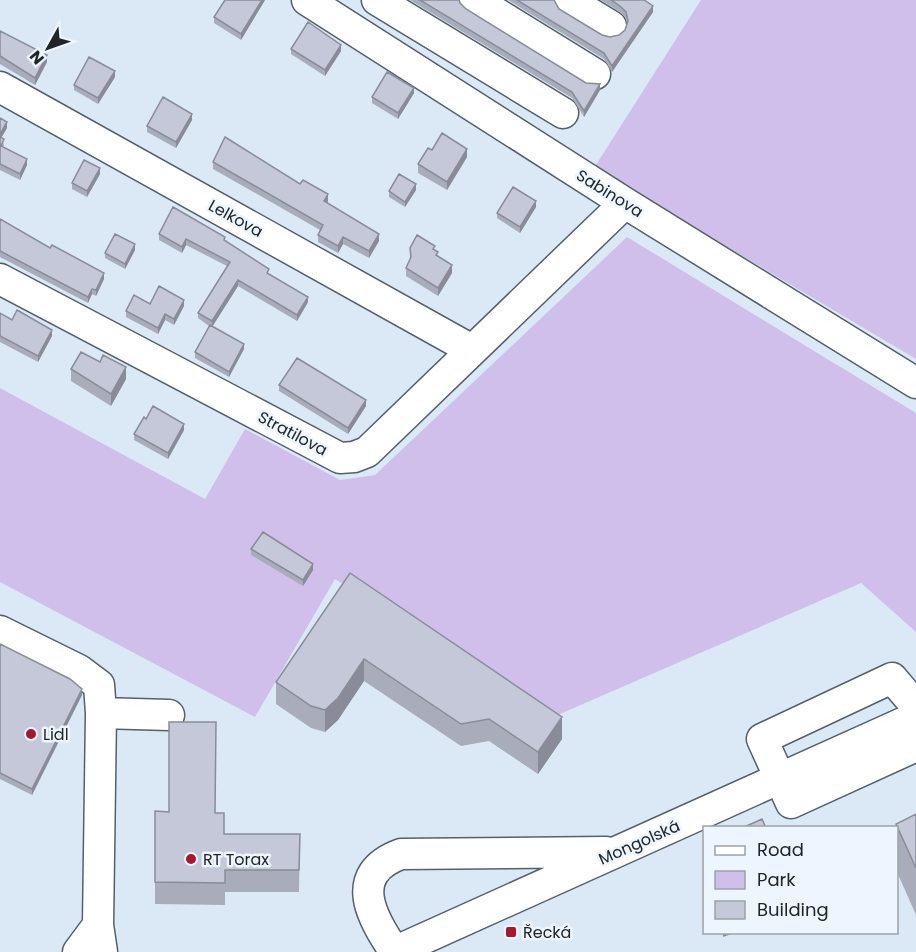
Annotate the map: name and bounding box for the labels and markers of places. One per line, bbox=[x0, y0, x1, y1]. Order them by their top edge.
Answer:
place label: Lidl bbox=[43, 723, 69, 746]
marker: Lidl bbox=[24, 727, 38, 741]
place label: RT Torax bbox=[203, 848, 269, 871]
marker: RT Torax bbox=[184, 852, 198, 866]
place label: Řecká bbox=[523, 921, 571, 944]
marker: Řecká bbox=[504, 925, 518, 939]

